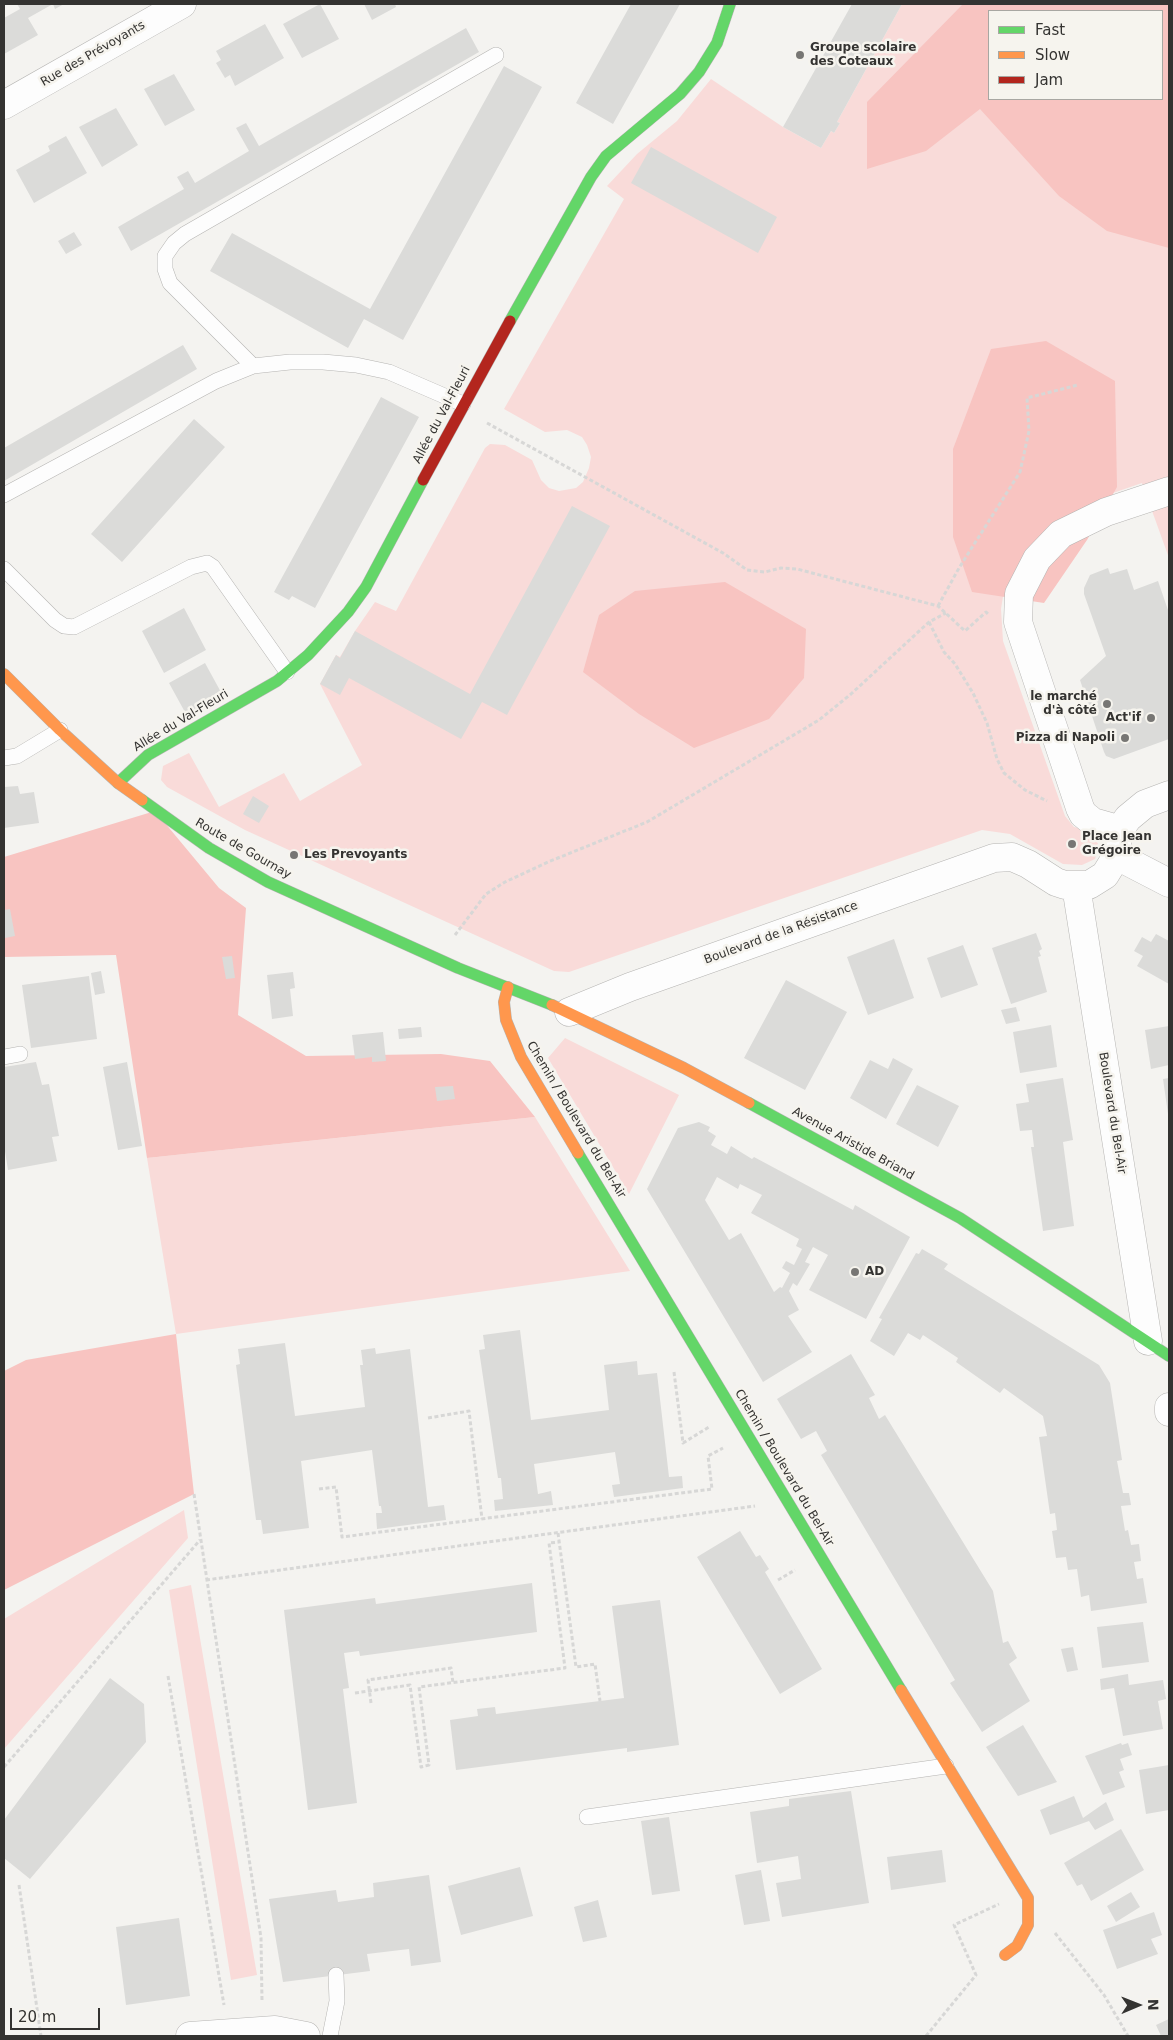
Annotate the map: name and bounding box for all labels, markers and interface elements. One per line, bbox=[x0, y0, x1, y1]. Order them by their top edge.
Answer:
legend bbox=[988, 10, 1163, 100]
street label: Rue des Prévoyants bbox=[38, 18, 148, 90]
text: Fast bbox=[1035, 21, 1065, 39]
place label: Groupe scolaire des Coteaux bbox=[810, 41, 916, 69]
text: Slow bbox=[1035, 46, 1070, 64]
marker: Groupe scolaire des Coteaux bbox=[794, 49, 806, 61]
text: Jam bbox=[1035, 71, 1063, 89]
street label: Allée du Val-Fleuri bbox=[410, 364, 474, 466]
street label: Allée du Val-Fleuri bbox=[131, 687, 231, 755]
place label: le marché d'à côté bbox=[1030, 690, 1097, 718]
marker: le marché d'à côté bbox=[1101, 698, 1113, 710]
place label: Act'if bbox=[1106, 711, 1141, 725]
marker: Act'if bbox=[1145, 712, 1157, 724]
place label: Pizza di Napoli bbox=[1016, 731, 1115, 745]
marker: Pizza di Napoli bbox=[1119, 732, 1131, 744]
street label: Route de Gournay bbox=[192, 816, 294, 882]
place label: Place Jean Grégoire bbox=[1082, 830, 1152, 858]
marker: Place Jean Grégoire bbox=[1066, 838, 1078, 850]
place label: Les Prevoyants bbox=[304, 848, 407, 862]
marker: Les Prevoyants bbox=[288, 849, 300, 861]
street label: Boulevard de la Résistance bbox=[702, 898, 860, 968]
street label: Chemin / Boulevard du Bel-Air bbox=[523, 1039, 629, 1201]
street label: Boulevard du Bel-Air bbox=[1095, 1051, 1129, 1175]
street label: Avenue Aristide Briand bbox=[790, 1104, 916, 1184]
place label: AD bbox=[865, 1265, 884, 1279]
marker: AD bbox=[849, 1266, 861, 1278]
street label: Chemin / Boulevard du Bel-Air bbox=[731, 1387, 837, 1549]
north arrow bbox=[1113, 1980, 1163, 2030]
scale bar bbox=[12, 1998, 102, 2030]
text: N bbox=[1145, 1999, 1161, 2011]
text: 20 m bbox=[18, 2008, 56, 2026]

